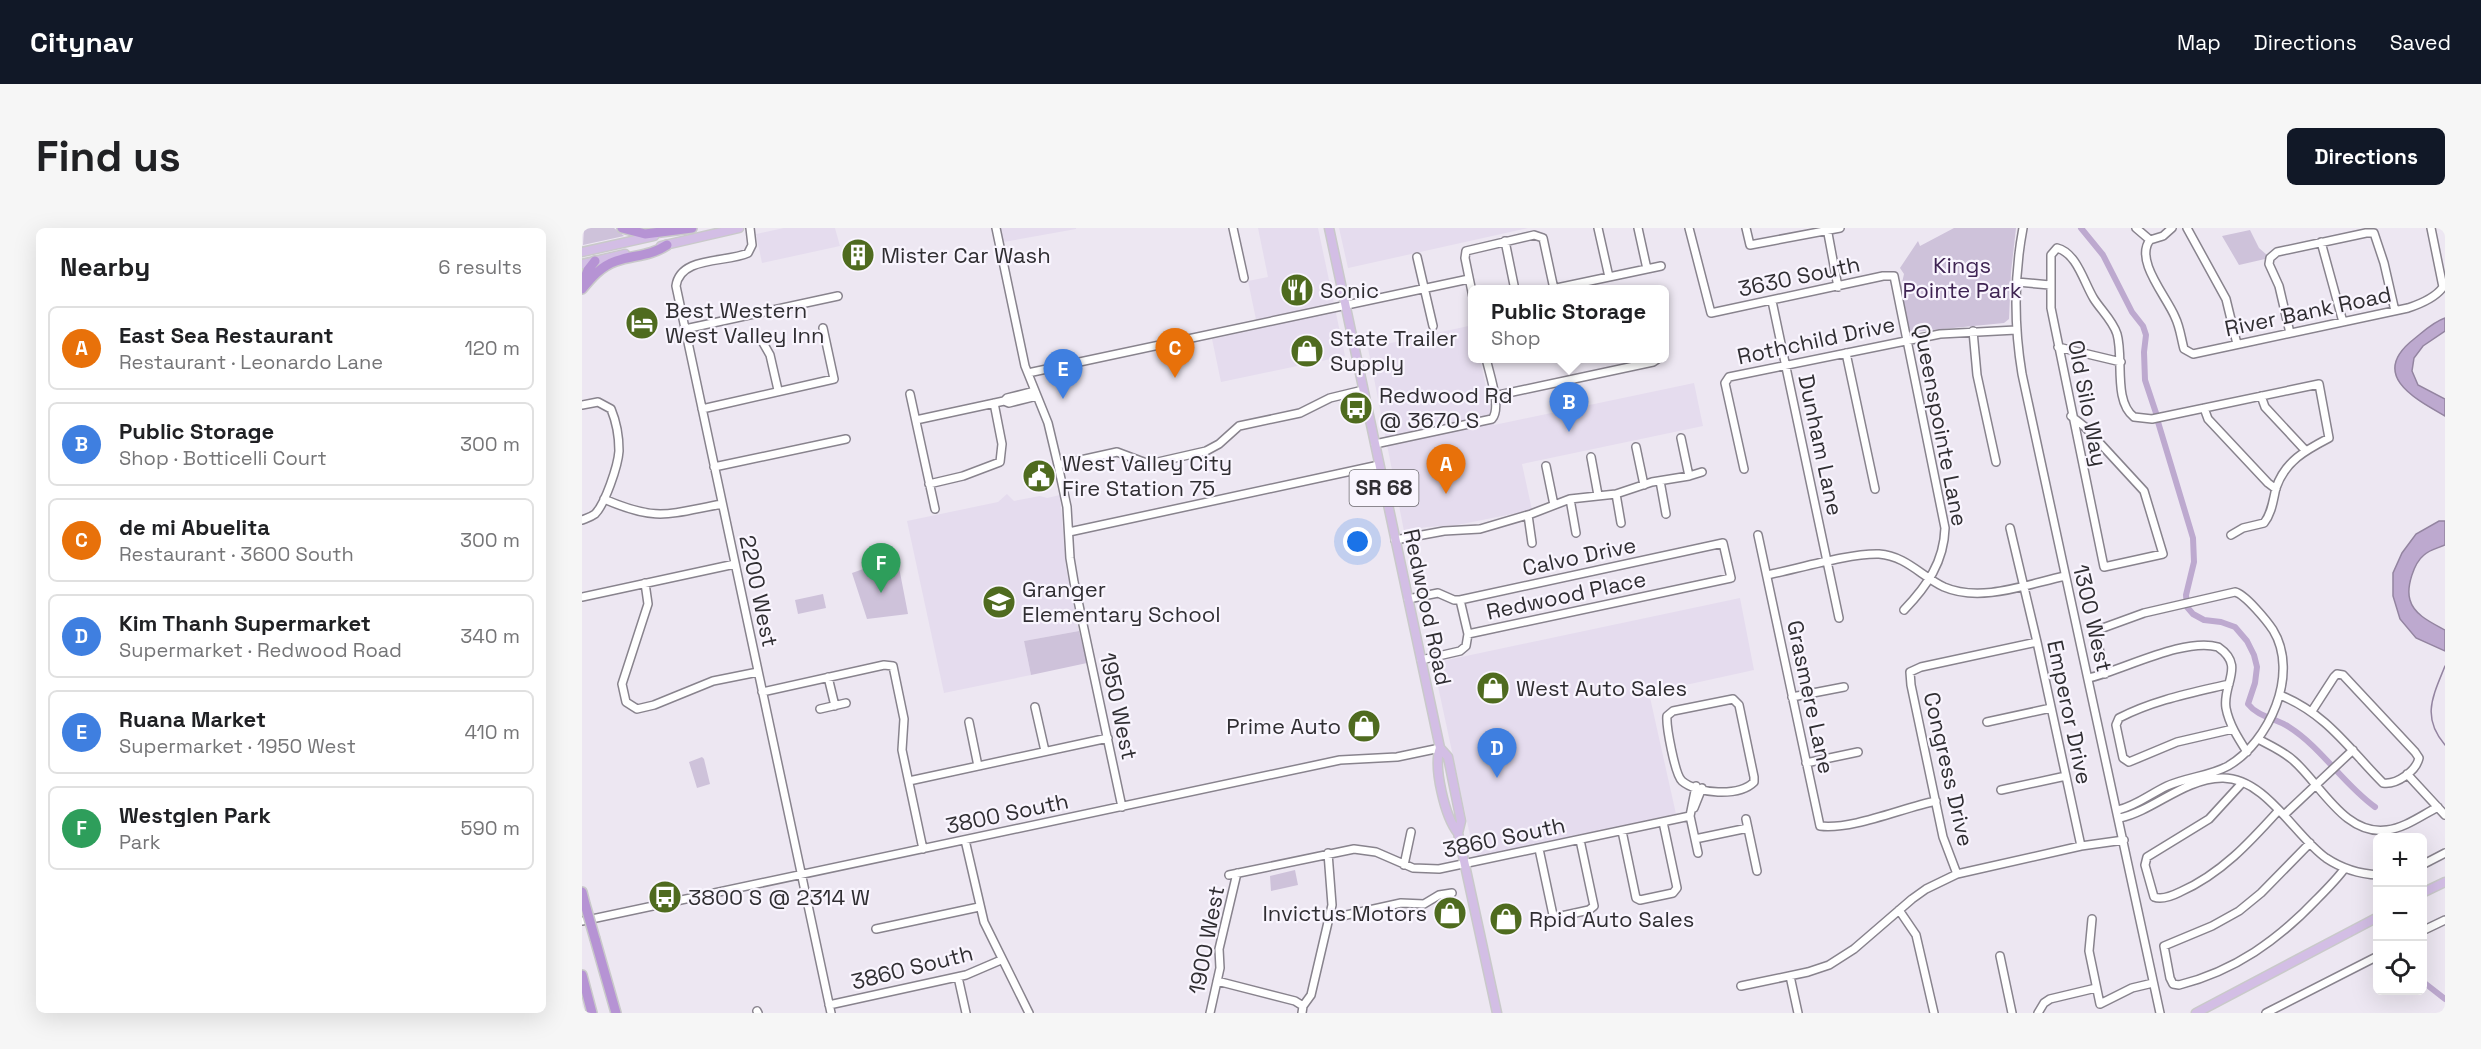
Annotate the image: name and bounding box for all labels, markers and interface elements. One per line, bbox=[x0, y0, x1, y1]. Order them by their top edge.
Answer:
text: Citynav bbox=[30, 24, 134, 60]
text: Map bbox=[2177, 29, 2221, 56]
text: Directions bbox=[2254, 29, 2357, 56]
text: Saved bbox=[2390, 29, 2451, 56]
button: Directions bbox=[2287, 128, 2445, 185]
text: Find us bbox=[36, 130, 181, 183]
building icon: Mister Car Wash bbox=[840, 237, 876, 273]
place label: Mister Car Wash bbox=[881, 241, 1051, 269]
street label: 3630 South bbox=[1735, 249, 1863, 303]
text: Nearby bbox=[60, 250, 150, 284]
park label: Kings Pointe Park bbox=[1902, 251, 2022, 304]
text: 6 results bbox=[438, 254, 522, 280]
restaurant icon: Sonic bbox=[1279, 272, 1315, 308]
place label: Sonic bbox=[1320, 276, 1379, 304]
street label: River Bank Road bbox=[2222, 280, 2394, 342]
popup bbox=[1468, 285, 1669, 363]
place label: Best Western West Valley Inn bbox=[665, 296, 825, 349]
text: Public Storage bbox=[1491, 297, 1646, 325]
hotel icon: Best Western West Valley Inn bbox=[624, 305, 660, 341]
street label: Rothchild Drive bbox=[1735, 310, 1897, 370]
text: East Sea Restaurant bbox=[119, 321, 333, 349]
street label: Queenspointe Lane bbox=[1908, 322, 1974, 528]
place label: State Trailer Supply bbox=[1330, 324, 1457, 377]
text: Shop bbox=[1491, 325, 1541, 351]
pin: C bbox=[1156, 328, 1194, 378]
shop icon: State Trailer Supply bbox=[1289, 333, 1325, 369]
text: A bbox=[75, 335, 88, 361]
text: 120 m bbox=[464, 335, 520, 361]
street label: Old Silo Way bbox=[2062, 337, 2114, 469]
text: Restaurant · Leonardo Lane bbox=[119, 349, 383, 375]
pin: E bbox=[1044, 350, 1082, 399]
street label: Dunham Lane bbox=[1792, 372, 1850, 518]
place label: Redwood Rd @ 3670 S bbox=[1379, 381, 1513, 434]
pin: B bbox=[1550, 382, 1588, 432]
bus stop icon: Redwood Rd @ 3670 S bbox=[1338, 390, 1374, 426]
text: Public Storage bbox=[119, 417, 274, 445]
text: B bbox=[75, 431, 88, 457]
text: 300 m bbox=[460, 431, 520, 457]
pin: A bbox=[1426, 444, 1466, 494]
text: Shop · Botticelli Court bbox=[119, 445, 327, 471]
place label: West Valley City Fire Station 75 bbox=[1062, 449, 1232, 502]
public building icon: West Valley City Fire Station 75 bbox=[1021, 458, 1057, 494]
road number: SR 68 bbox=[1350, 470, 1418, 506]
text: de mi Abuelita bbox=[119, 513, 270, 541]
street label: Redwood Road bbox=[1398, 526, 1458, 688]
text: C bbox=[75, 527, 88, 553]
text: 300 m bbox=[460, 527, 520, 553]
your location bbox=[1343, 527, 1372, 556]
street label: Calvo Drive bbox=[1520, 530, 1638, 582]
street label: 2200 West bbox=[733, 532, 785, 650]
text: Restaurant · 3600 South bbox=[119, 541, 354, 567]
pin: F bbox=[862, 544, 900, 593]
street label: 1300 West bbox=[2067, 561, 2119, 675]
street label: Redwood Place bbox=[1484, 564, 1648, 626]
place label: Granger Elementary School bbox=[1022, 575, 1221, 628]
school or university icon: Granger Elementary School bbox=[981, 584, 1017, 620]
text: Kim Thanh Supermarket bbox=[119, 609, 371, 637]
street label: Grasmere Lane bbox=[1781, 618, 1841, 776]
text: D bbox=[75, 623, 88, 649]
text: 340 m bbox=[460, 623, 520, 649]
text: Supermarket · Redwood Road bbox=[119, 637, 402, 663]
street label: Emperor Drive bbox=[2041, 637, 2099, 787]
street label: 1950 West bbox=[1094, 650, 1144, 762]
shop icon: West Auto Sales bbox=[1475, 670, 1511, 706]
place label: West Auto Sales bbox=[1516, 674, 1687, 702]
street label: Congress Drive bbox=[1918, 689, 1980, 849]
text: Ruana Market bbox=[119, 705, 266, 733]
shop icon: Prime Auto bbox=[1346, 708, 1382, 744]
place label: Prime Auto bbox=[1226, 712, 1341, 740]
text: E bbox=[76, 719, 87, 745]
text: 410 m bbox=[464, 719, 520, 745]
pin: D bbox=[1478, 728, 1516, 778]
text: Supermarket · 1950 West bbox=[119, 733, 356, 759]
street label: 3800 South bbox=[943, 786, 1071, 840]
text: Westglen Park bbox=[119, 801, 271, 829]
street label: 3860 South bbox=[1440, 810, 1568, 864]
text: F bbox=[76, 815, 87, 841]
text: 590 m bbox=[461, 815, 520, 841]
text: Park bbox=[119, 829, 161, 855]
map controls bbox=[2373, 833, 2427, 995]
button: + bbox=[2373, 833, 2427, 887]
bus stop icon: 3800 S @ 2314 W bbox=[647, 879, 683, 915]
place label: 3800 S @ 2314 W bbox=[688, 883, 870, 911]
street label: 1900 West bbox=[1182, 883, 1230, 997]
button: − bbox=[2373, 887, 2427, 941]
shop icon: Invictus Motors bbox=[1432, 895, 1468, 931]
place label: Invictus Motors bbox=[1262, 899, 1427, 927]
shop icon: Rpid Auto Sales bbox=[1488, 901, 1524, 937]
place label: Rpid Auto Sales bbox=[1529, 905, 1694, 933]
street label: 3860 South bbox=[848, 938, 976, 996]
button: locate bbox=[2373, 941, 2427, 995]

